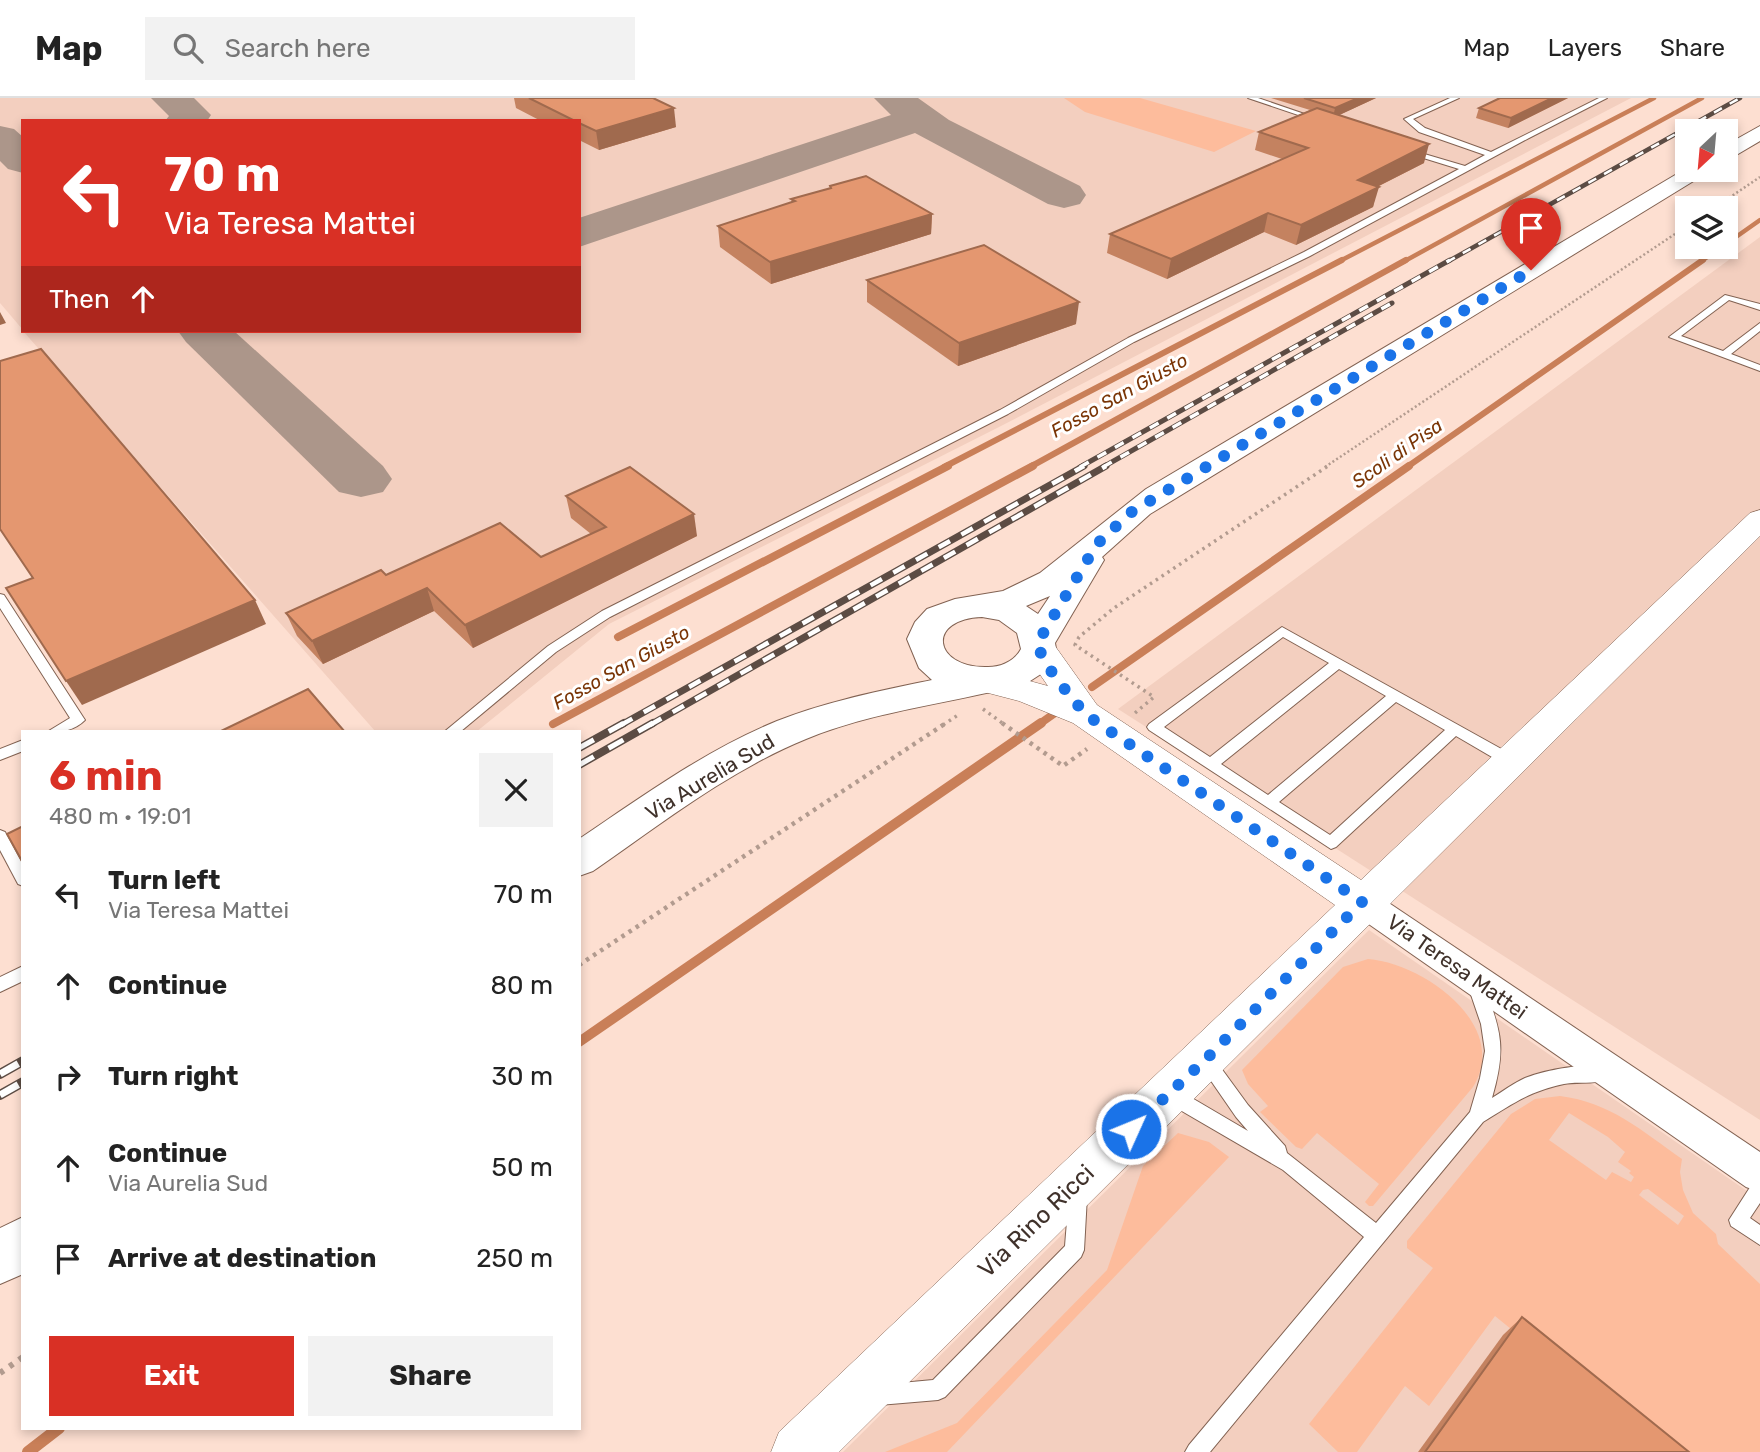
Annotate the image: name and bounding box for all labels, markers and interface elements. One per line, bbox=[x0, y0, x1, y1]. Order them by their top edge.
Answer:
search box bbox=[145, 17, 635, 80]
text: Map bbox=[35, 29, 103, 68]
icon: search bbox=[169, 29, 207, 67]
text: Search here bbox=[225, 33, 370, 64]
text: Map bbox=[1463, 34, 1510, 62]
text: Layers bbox=[1548, 34, 1622, 62]
text: Share bbox=[1660, 34, 1725, 62]
north arrow bbox=[1675, 119, 1738, 182]
map controls bbox=[1675, 119, 1738, 259]
text: 70 m bbox=[164, 145, 281, 203]
icon: left bbox=[49, 147, 140, 238]
button: layers bbox=[1675, 196, 1738, 259]
pin bbox=[1501, 198, 1561, 270]
text: Via Teresa Mattei bbox=[164, 204, 416, 242]
icon: arrive bbox=[1512, 209, 1550, 247]
icon: ahead bbox=[124, 280, 162, 318]
text: Then bbox=[49, 284, 110, 315]
water label: Fosso San Giusto bbox=[1047, 348, 1192, 443]
water label: Scoli di Pisa bbox=[1348, 414, 1447, 493]
water label: Fosso San Giusto bbox=[549, 620, 694, 715]
street label: Via Aurelia Sud bbox=[641, 728, 779, 825]
text: 6 min bbox=[49, 751, 163, 801]
button: close bbox=[479, 753, 553, 827]
text: 480 m · 19:01 bbox=[49, 802, 191, 830]
text: Turn left bbox=[108, 865, 220, 896]
icon: left bbox=[49, 876, 87, 914]
text: 70 m bbox=[494, 879, 553, 910]
text: Via Teresa Mattei bbox=[108, 896, 289, 924]
street label: Via Teresa Mattei bbox=[1382, 909, 1532, 1024]
icon: ahead bbox=[49, 967, 87, 1005]
text: Continue bbox=[108, 970, 227, 1001]
text: 80 m bbox=[490, 970, 553, 1001]
icon: right bbox=[49, 1058, 87, 1096]
text: Turn right bbox=[108, 1061, 238, 1092]
text: 30 m bbox=[491, 1061, 553, 1092]
position arrow bbox=[1094, 1092, 1168, 1166]
text: Continue bbox=[108, 1138, 227, 1169]
icon: ahead bbox=[49, 1149, 87, 1187]
text: 50 m bbox=[492, 1152, 553, 1183]
street label: Via Rino Ricci bbox=[972, 1159, 1100, 1283]
text: Via Aurelia Sud bbox=[108, 1169, 268, 1197]
icon: arrive bbox=[49, 1240, 87, 1278]
text: Arrive at destination bbox=[108, 1243, 376, 1274]
text: 250 m bbox=[476, 1243, 553, 1274]
button: Exit bbox=[49, 1336, 294, 1416]
button: Share bbox=[308, 1336, 553, 1416]

